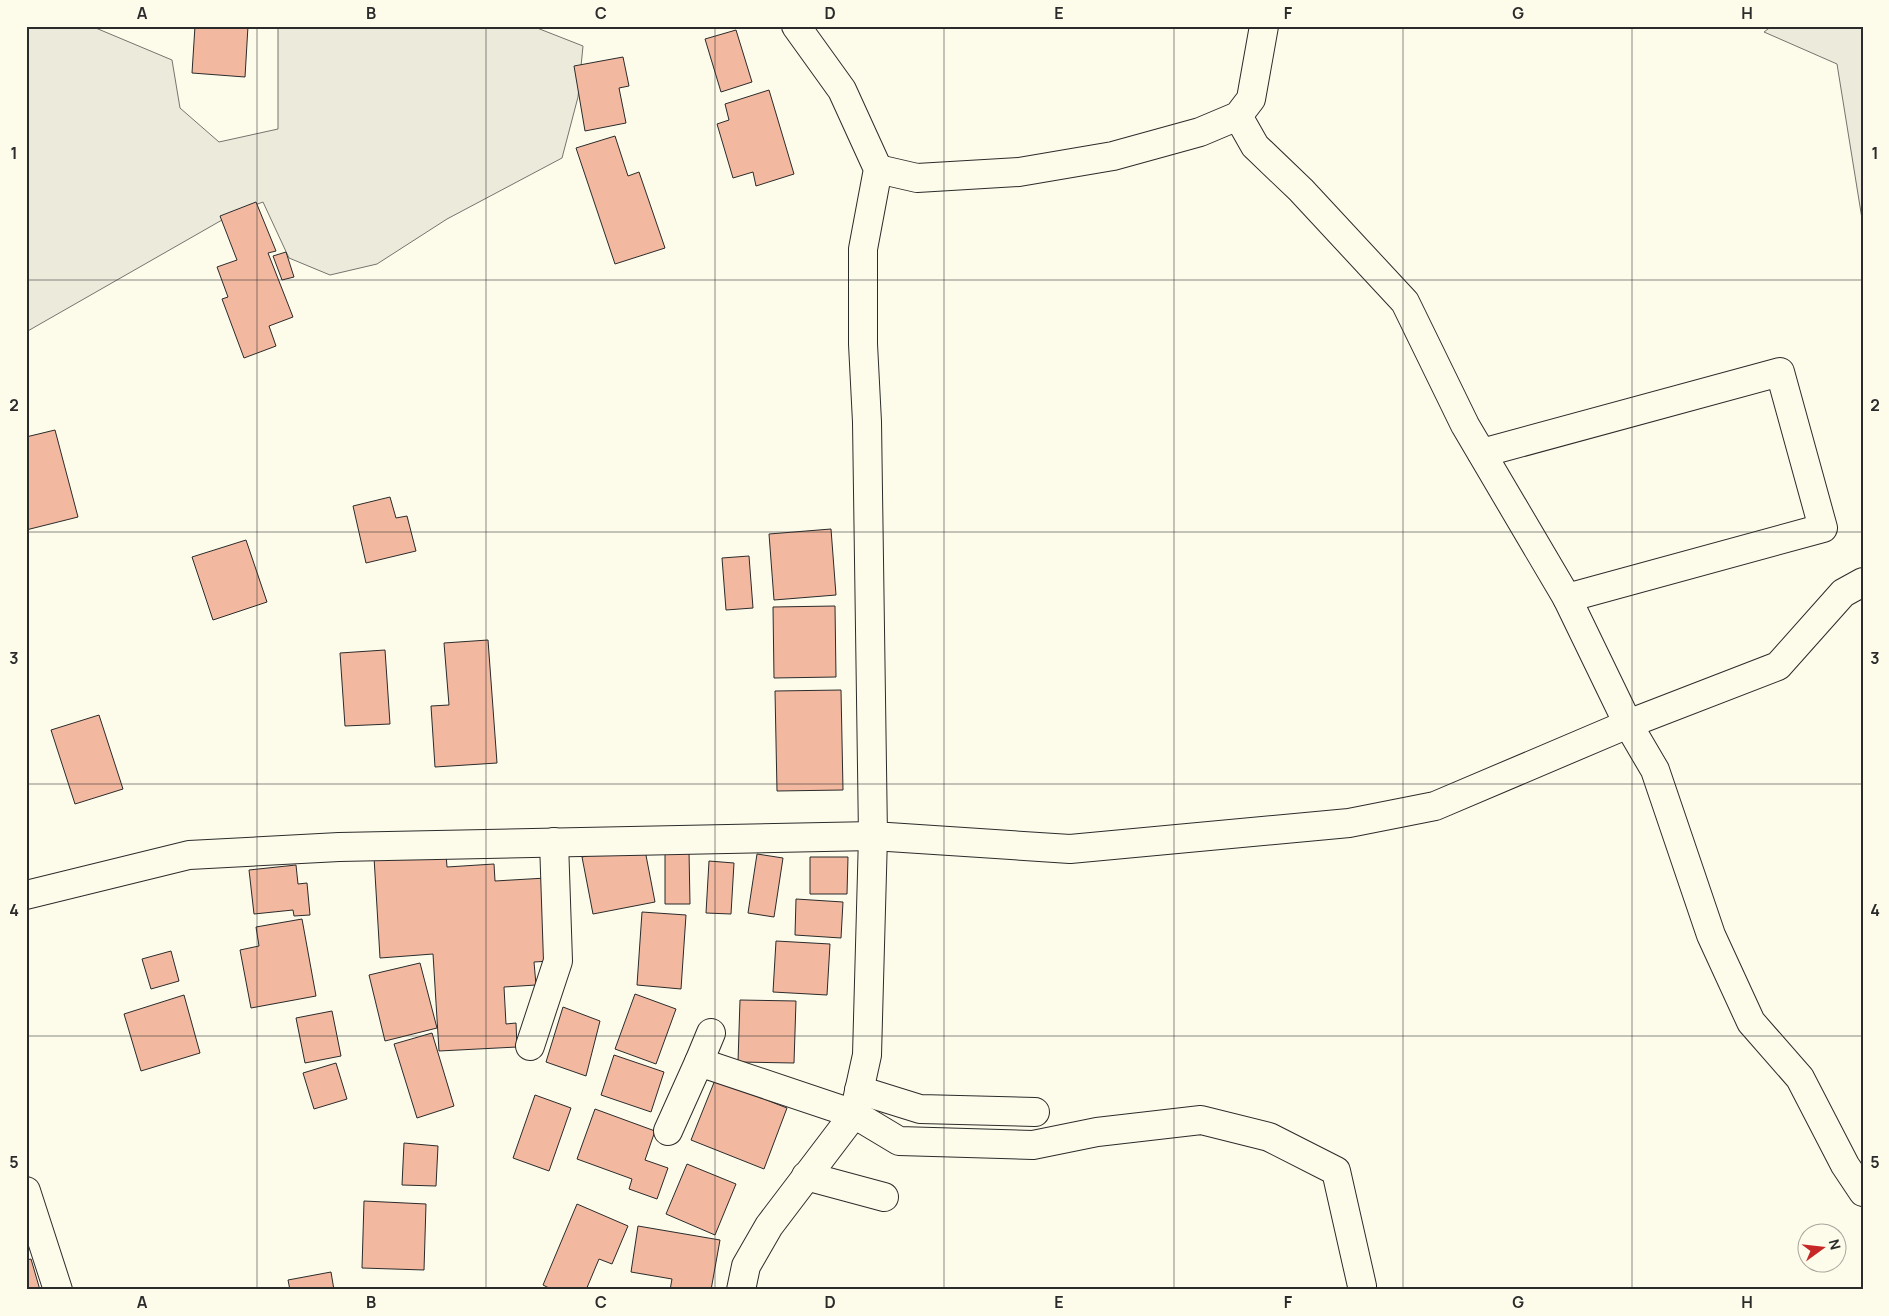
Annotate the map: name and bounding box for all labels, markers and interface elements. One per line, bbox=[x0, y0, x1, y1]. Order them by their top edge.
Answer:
text: A bbox=[137, 2, 148, 24]
text: B bbox=[366, 2, 376, 24]
text: C bbox=[595, 2, 607, 24]
text: D bbox=[824, 2, 836, 24]
text: E bbox=[1054, 2, 1064, 24]
text: F bbox=[1284, 2, 1293, 24]
text: G bbox=[1512, 2, 1524, 24]
text: H bbox=[1741, 2, 1753, 24]
text: 1 bbox=[10, 142, 18, 164]
text: 1 bbox=[1871, 142, 1879, 164]
text: 2 bbox=[9, 394, 19, 416]
text: 2 bbox=[1870, 394, 1880, 416]
text: 3 bbox=[9, 647, 19, 669]
text: 3 bbox=[1870, 647, 1880, 669]
text: 4 bbox=[9, 899, 19, 921]
text: 4 bbox=[1870, 899, 1880, 921]
text: 5 bbox=[9, 1151, 19, 1173]
text: 5 bbox=[1870, 1151, 1880, 1173]
north arrow bbox=[1796, 1224, 1846, 1274]
text: N bbox=[1825, 1237, 1846, 1252]
text: A bbox=[137, 1291, 148, 1313]
text: B bbox=[366, 1291, 376, 1313]
text: C bbox=[595, 1291, 607, 1313]
text: D bbox=[824, 1291, 836, 1313]
text: E bbox=[1054, 1291, 1064, 1313]
text: F bbox=[1284, 1291, 1293, 1313]
text: G bbox=[1512, 1291, 1524, 1313]
text: H bbox=[1741, 1291, 1753, 1313]

